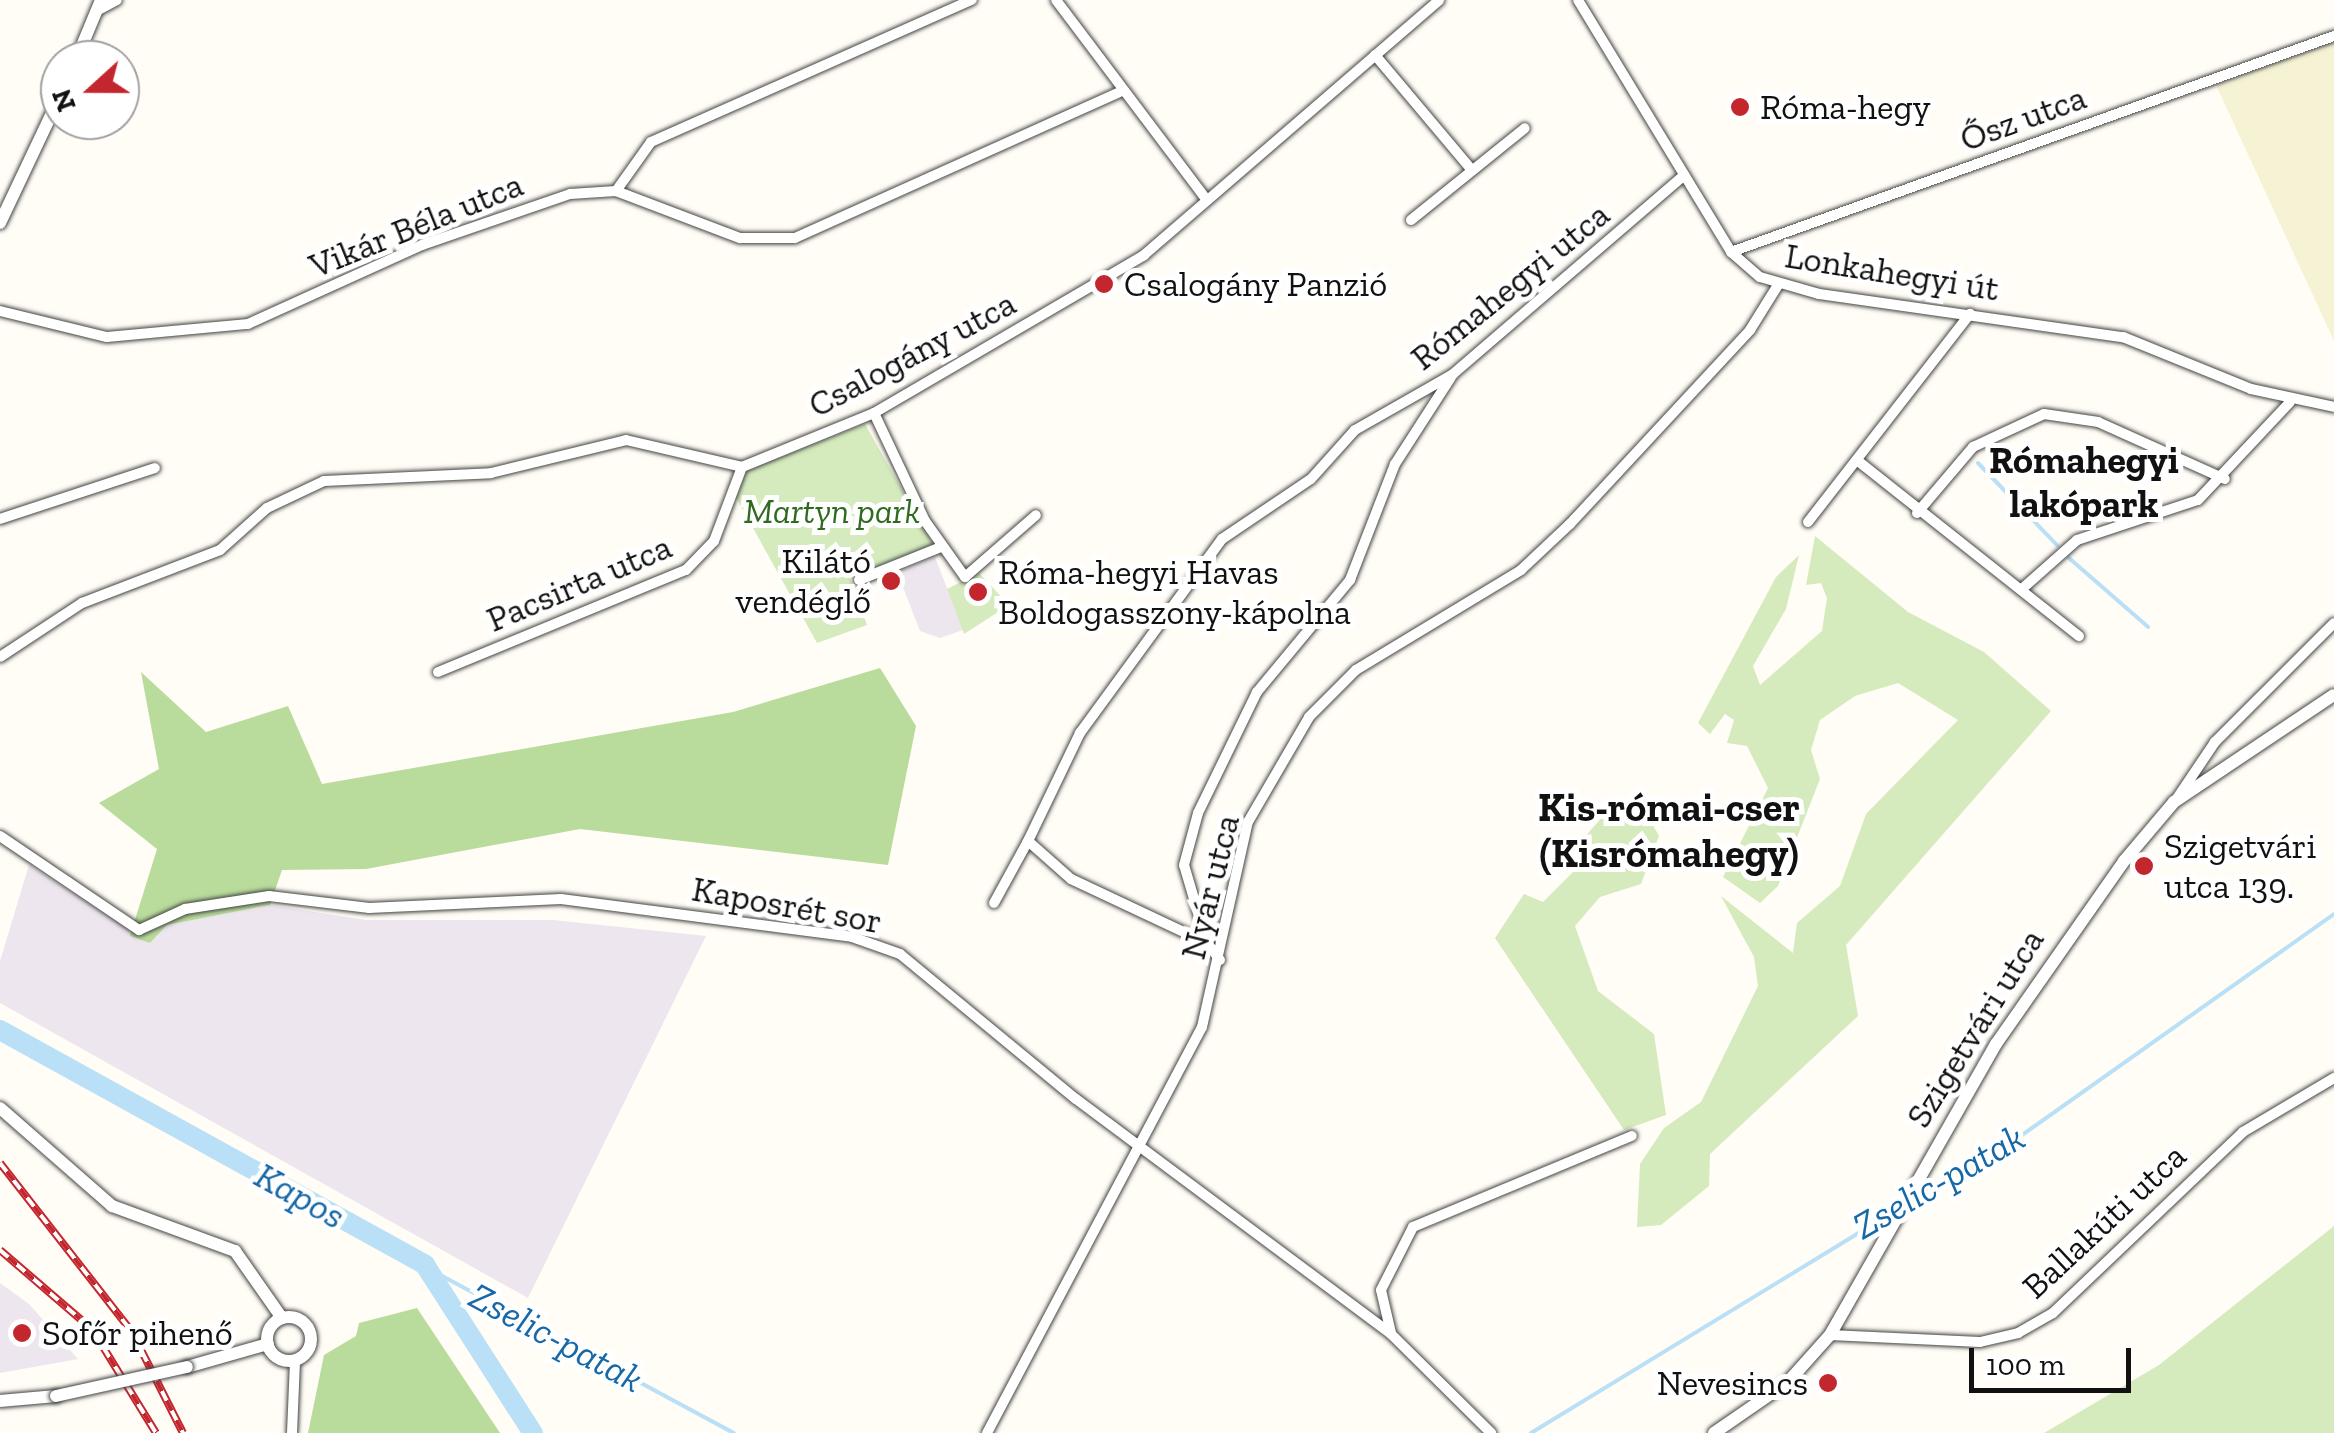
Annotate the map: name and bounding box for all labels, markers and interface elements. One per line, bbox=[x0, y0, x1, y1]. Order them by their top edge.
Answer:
north arrow bbox=[40, 40, 140, 140]
street label: Ősz utca bbox=[1954, 76, 2092, 160]
text: N bbox=[44, 84, 83, 116]
place label: Róma-hegy bbox=[1760, 86, 1931, 128]
marker: Róma-hegy bbox=[1729, 96, 1751, 118]
street label: Vikár Béla utca bbox=[303, 163, 529, 287]
street label: Rómahegyi utca bbox=[1402, 193, 1618, 379]
street label: Lonkahegyi út bbox=[1782, 234, 2002, 310]
place label: Csalogány Panzió bbox=[1124, 263, 1388, 305]
marker: Csalogány Panzió bbox=[1093, 273, 1115, 295]
street label: Csalogány utca bbox=[801, 282, 1023, 426]
district label: Rómahegyi lakópark bbox=[1989, 438, 2179, 528]
park label: Martyn park bbox=[744, 490, 920, 532]
street label: Pacsirta utca bbox=[480, 525, 678, 641]
place label: Kilátó vendéglő bbox=[735, 540, 871, 622]
place label: Róma-hegyi Havas Boldogasszony-kápolna bbox=[998, 551, 1351, 633]
marker: Kilátó vendéglő bbox=[880, 570, 902, 592]
marker: Róma-hegyi Havas Boldogasszony-kápolna bbox=[967, 581, 989, 603]
district label: Kis-római-cser (Kisrómahegy) bbox=[1538, 783, 1800, 877]
street label: Nyár utca bbox=[1172, 810, 1248, 964]
place label: Szigetvári utca 139. bbox=[2164, 825, 2316, 907]
marker: Szigetvári utca 139. bbox=[2133, 855, 2155, 877]
street label: Kaposrét sor bbox=[689, 868, 885, 942]
street label: Szigetvári utca bbox=[1897, 921, 2053, 1135]
water label: Zselic-patak bbox=[1845, 1115, 2033, 1249]
street label: Ballakúti utca bbox=[2014, 1135, 2194, 1307]
water label: Kapos bbox=[247, 1153, 353, 1239]
water label: Zselic-patak bbox=[461, 1273, 651, 1403]
place label: Sofőr pihenő bbox=[42, 1312, 233, 1354]
marker: Sofőr pihenő bbox=[11, 1322, 33, 1344]
scale bar bbox=[1974, 1328, 2136, 1390]
text: 100 m bbox=[1986, 1347, 2065, 1383]
place label: Nevesincs bbox=[1657, 1362, 1808, 1404]
marker: Nevesincs bbox=[1817, 1372, 1839, 1394]

